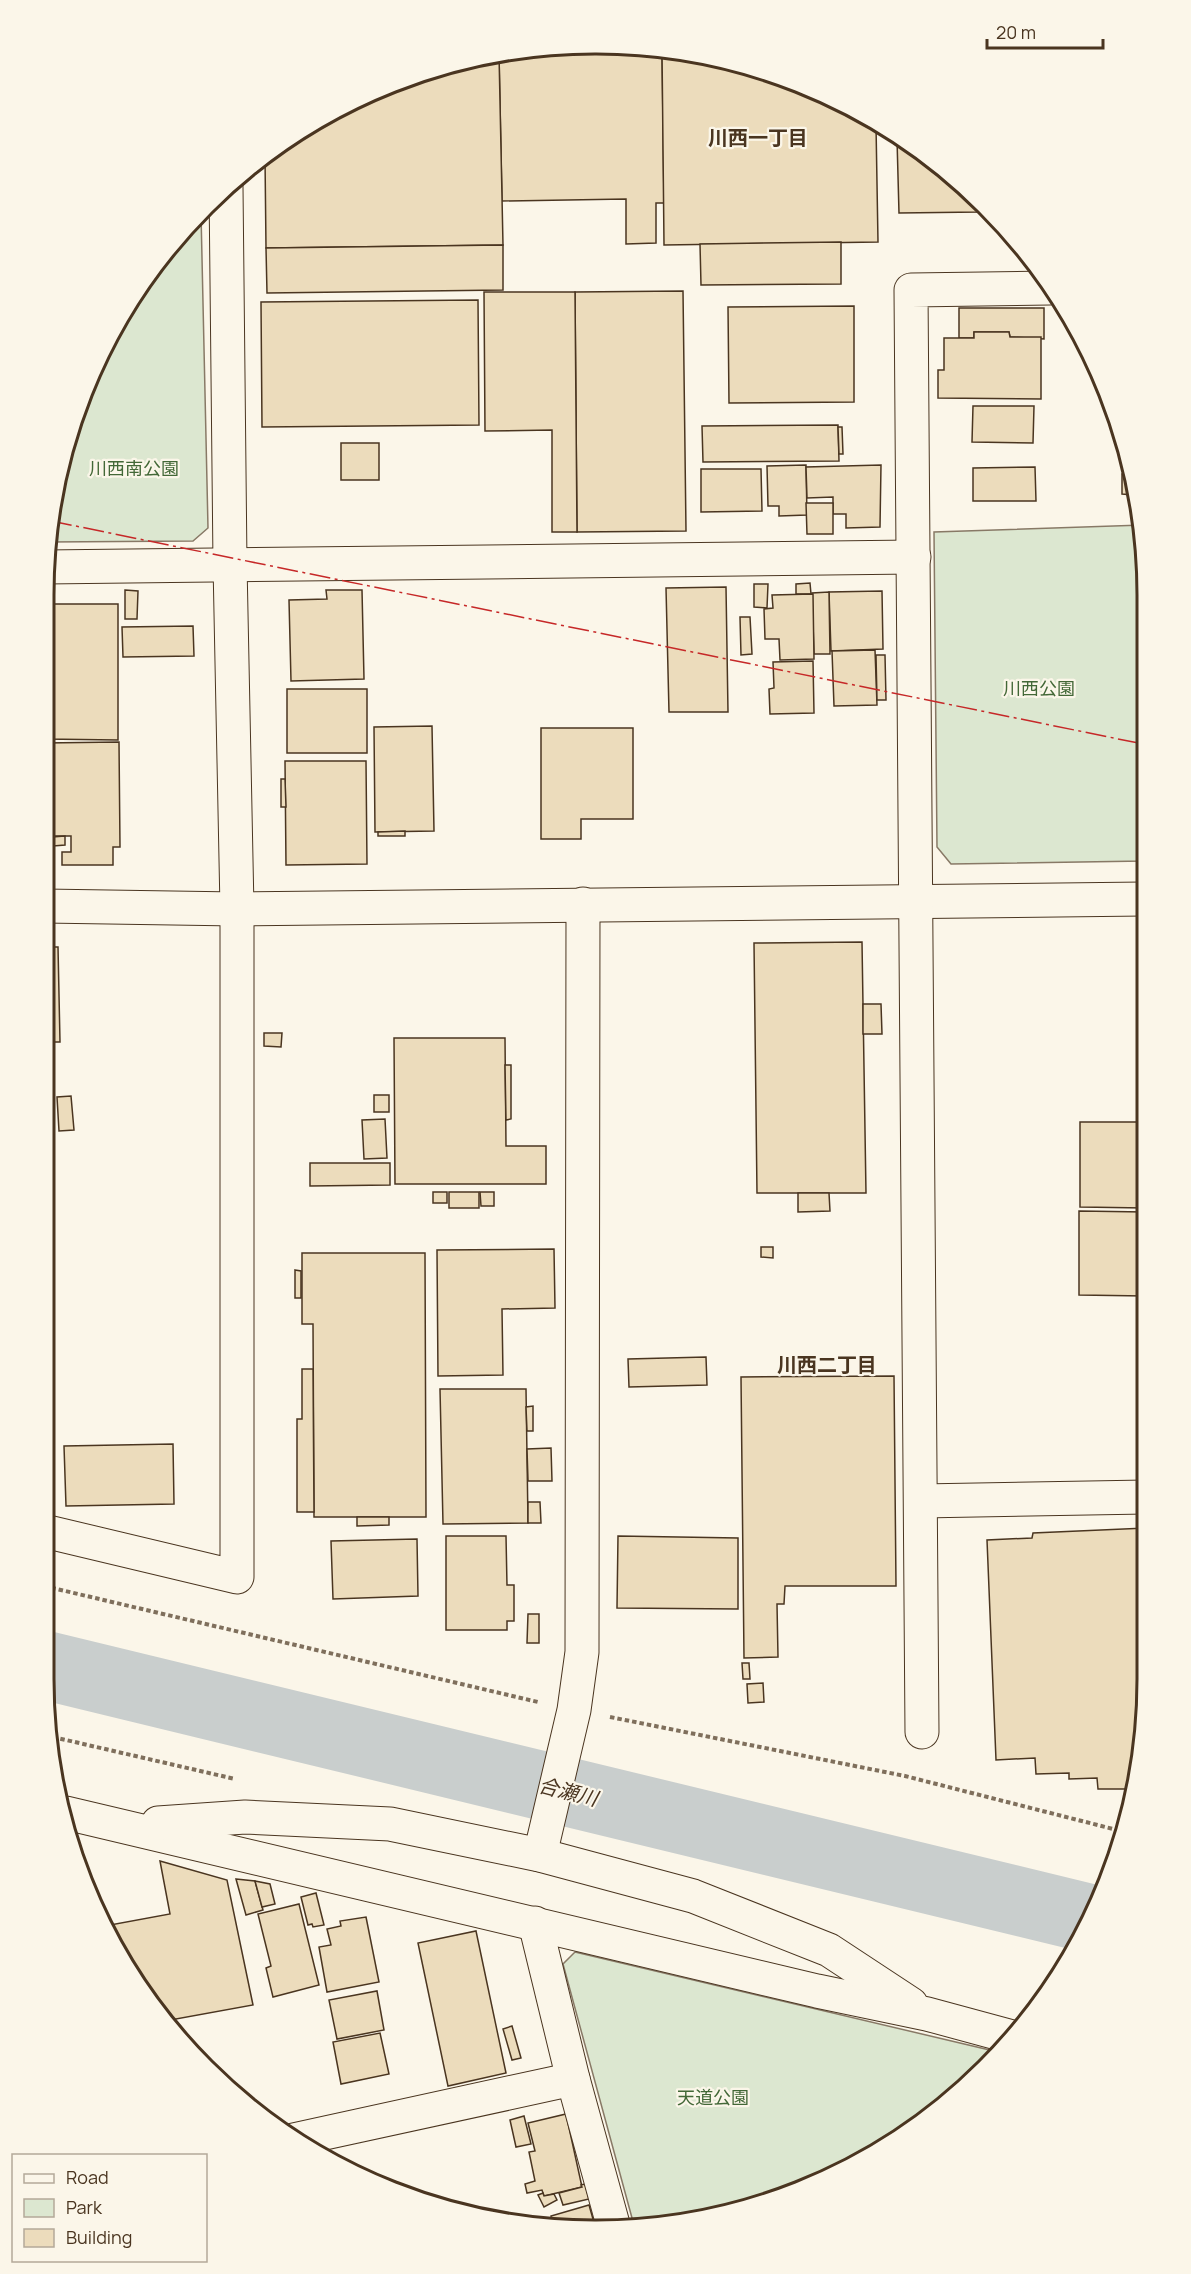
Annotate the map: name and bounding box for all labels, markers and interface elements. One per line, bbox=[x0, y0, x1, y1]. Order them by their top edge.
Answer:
scale bar bbox=[987, 12, 1102, 50]
text: 20 m bbox=[996, 20, 1036, 44]
district label: 川西一丁目 bbox=[708, 124, 808, 151]
park label: 川西南公園 bbox=[89, 456, 179, 480]
park label: 川西公園 bbox=[1003, 676, 1075, 700]
district label: 川西二丁目 bbox=[777, 1351, 877, 1378]
water label: 合瀬川 bbox=[536, 1771, 602, 1812]
park label: 天道公園 bbox=[677, 2085, 749, 2109]
legend bbox=[12, 2154, 207, 2262]
text: Road bbox=[66, 2165, 109, 2189]
text: Park bbox=[66, 2195, 103, 2219]
text: Building bbox=[66, 2225, 132, 2249]

